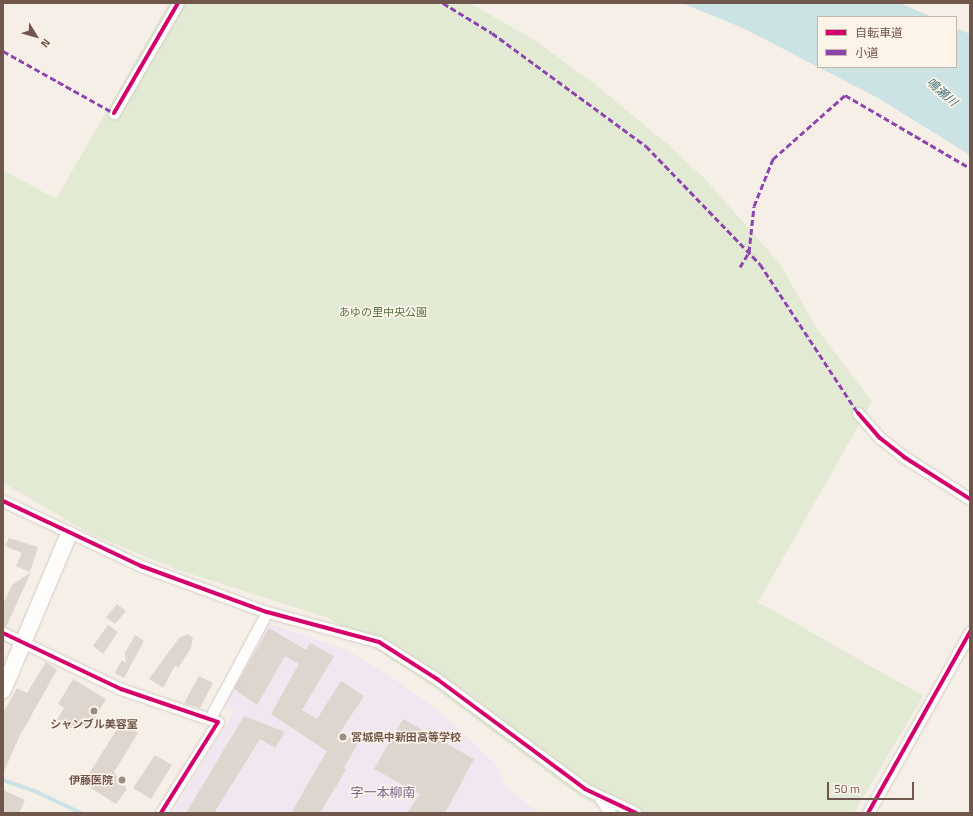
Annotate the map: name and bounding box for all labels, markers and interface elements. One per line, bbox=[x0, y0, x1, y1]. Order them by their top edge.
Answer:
north arrow bbox=[16, 16, 56, 56]
legend bbox=[817, 16, 957, 68]
text: 自転車道 bbox=[855, 23, 903, 42]
text: N bbox=[37, 35, 54, 51]
text: 小道 bbox=[855, 43, 879, 62]
water label: 鳴瀬川 bbox=[924, 75, 960, 109]
park label: あゆの里中央公園 bbox=[339, 305, 427, 319]
marker: シャンブル美容室 bbox=[89, 706, 99, 716]
place label: シャンブル美容室 bbox=[50, 717, 138, 731]
place label: 宮城県中新田高等学校 bbox=[351, 730, 461, 744]
marker: 宮城県中新田高等学校 bbox=[338, 732, 348, 742]
place label: 伊藤医院 bbox=[69, 773, 113, 787]
marker: 伊藤医院 bbox=[116, 774, 128, 786]
scale bar bbox=[829, 774, 916, 800]
text: 50 m bbox=[834, 779, 860, 798]
district label: 字一本柳南 bbox=[351, 784, 415, 800]

